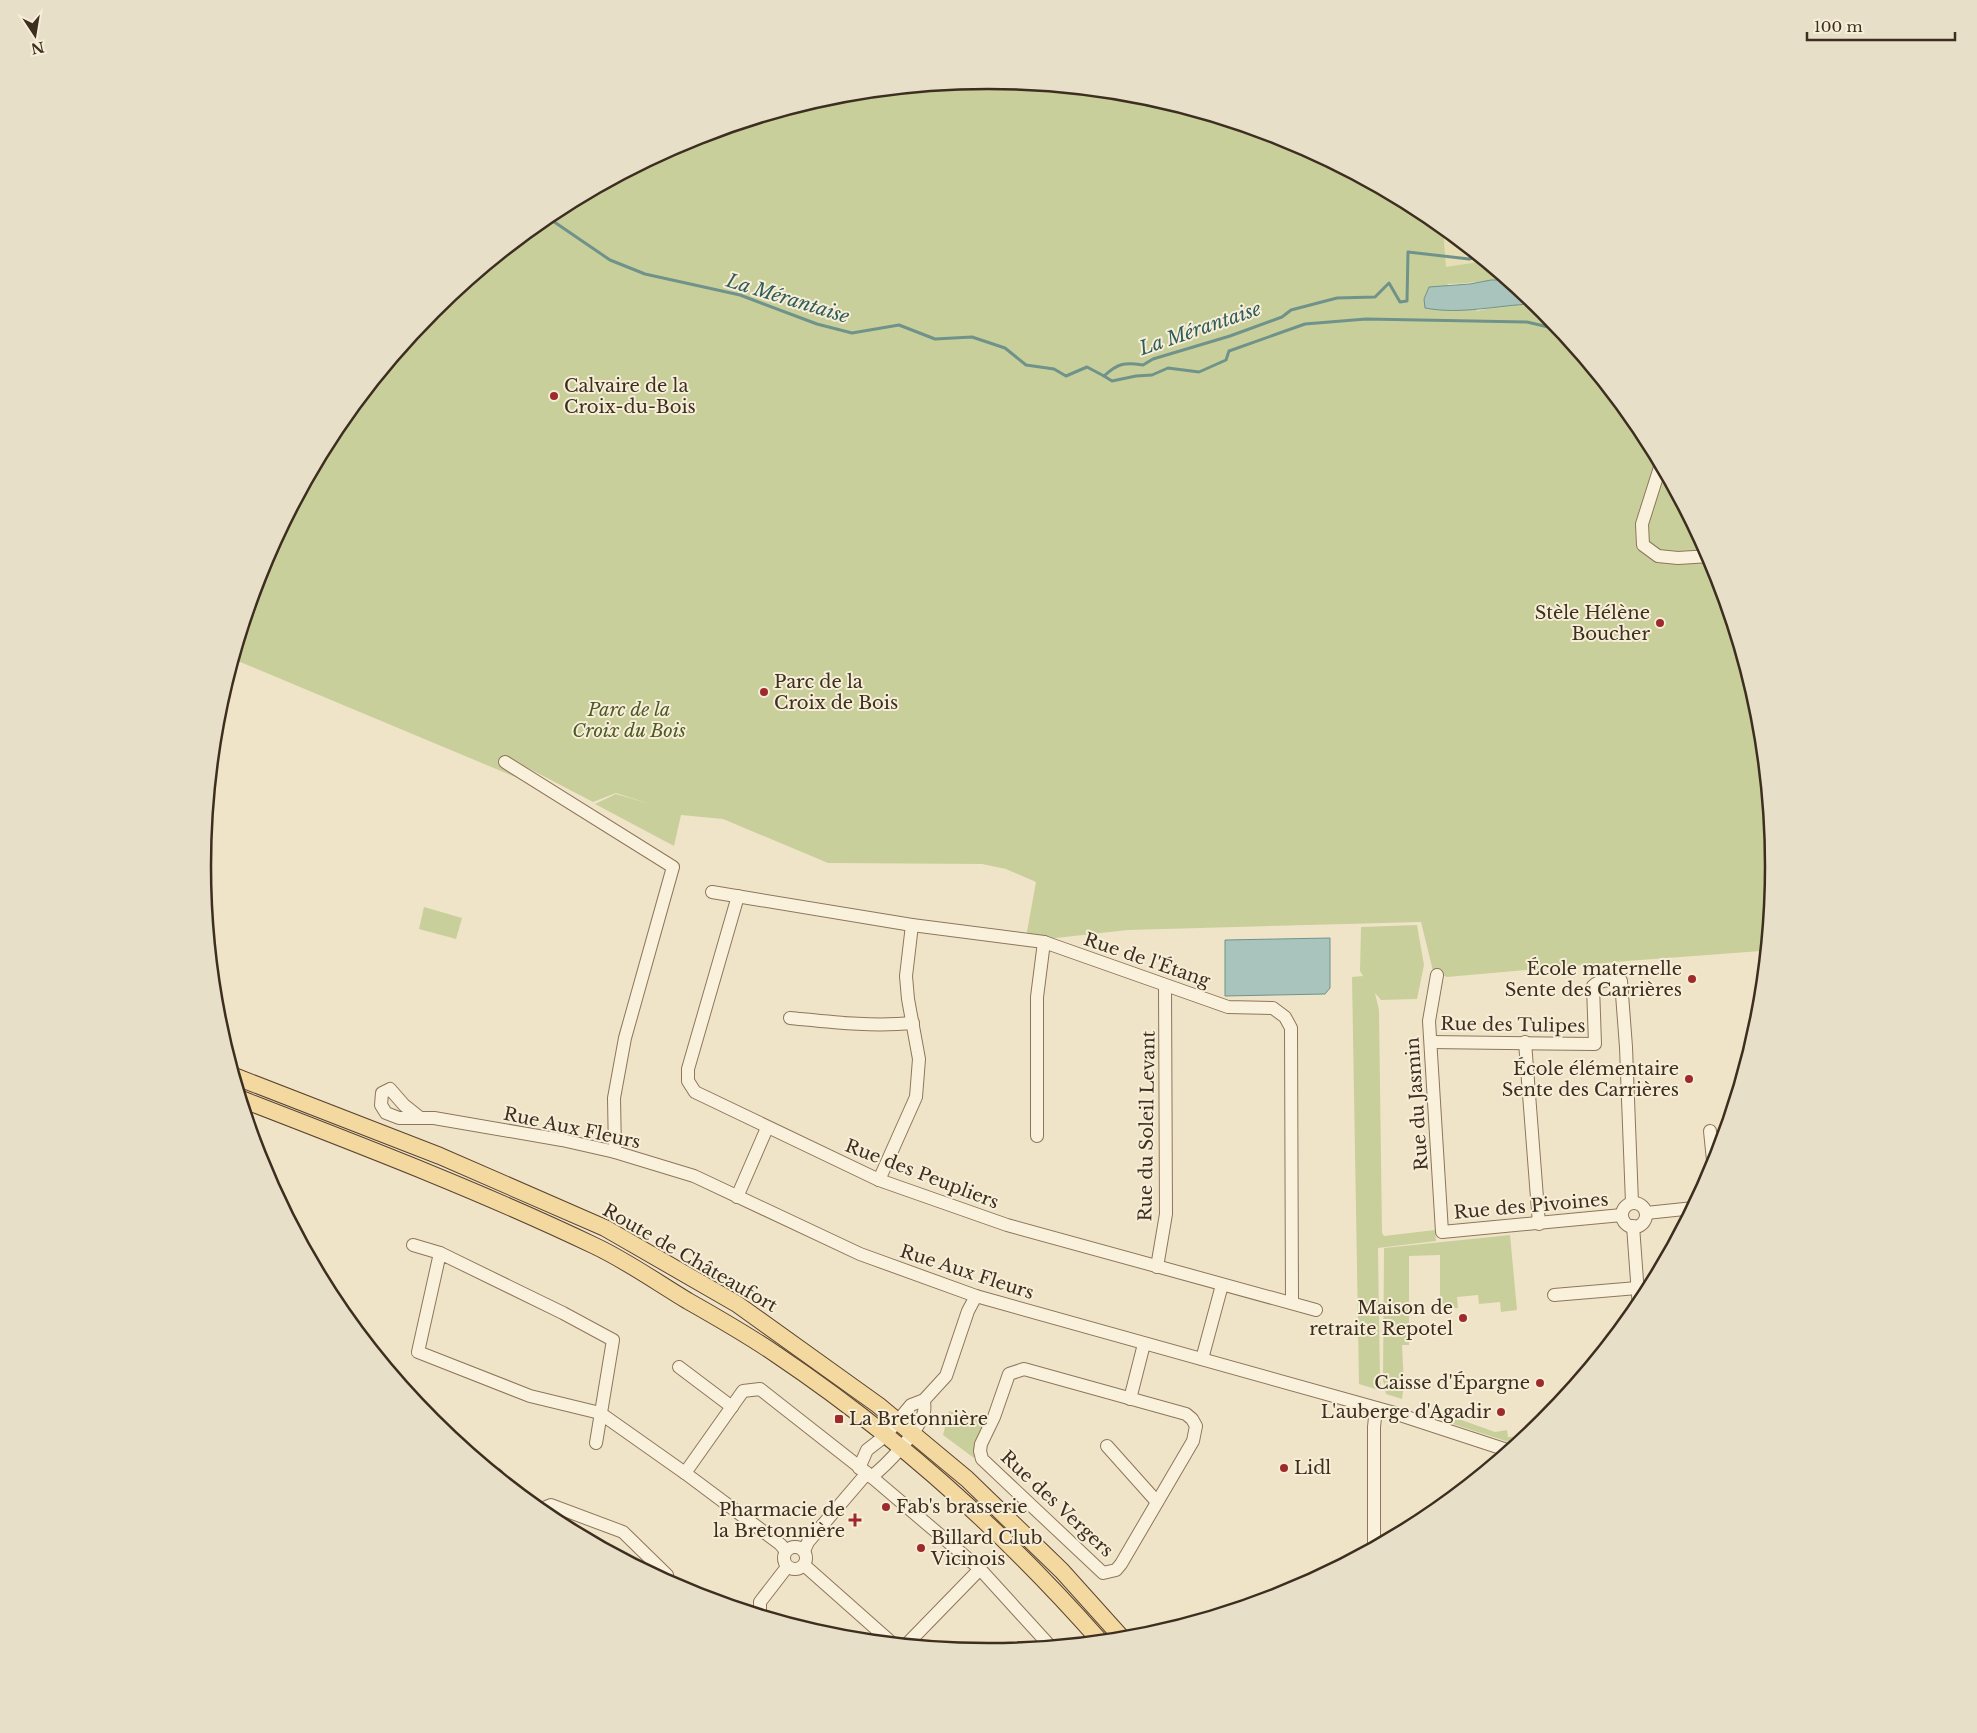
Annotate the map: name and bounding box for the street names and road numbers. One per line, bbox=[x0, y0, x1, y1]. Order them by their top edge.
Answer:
street label: Rue de l'Étang bbox=[1081, 927, 1214, 992]
street label: Rue des Tulipes bbox=[1440, 1013, 1586, 1037]
street label: Rue du Soleil Levant bbox=[1134, 1030, 1160, 1222]
street label: Rue du Jasmin bbox=[1401, 1037, 1433, 1171]
street label: Rue Aux Fleurs bbox=[501, 1103, 643, 1153]
street label: Rue des Peupliers bbox=[842, 1135, 1002, 1213]
street label: Rue des Pivoines bbox=[1453, 1188, 1609, 1224]
street label: Route de Châteaufort bbox=[599, 1199, 781, 1317]
street label: Rue Aux Fleurs bbox=[897, 1240, 1037, 1304]
street label: Rue des Vergers bbox=[996, 1446, 1118, 1562]

